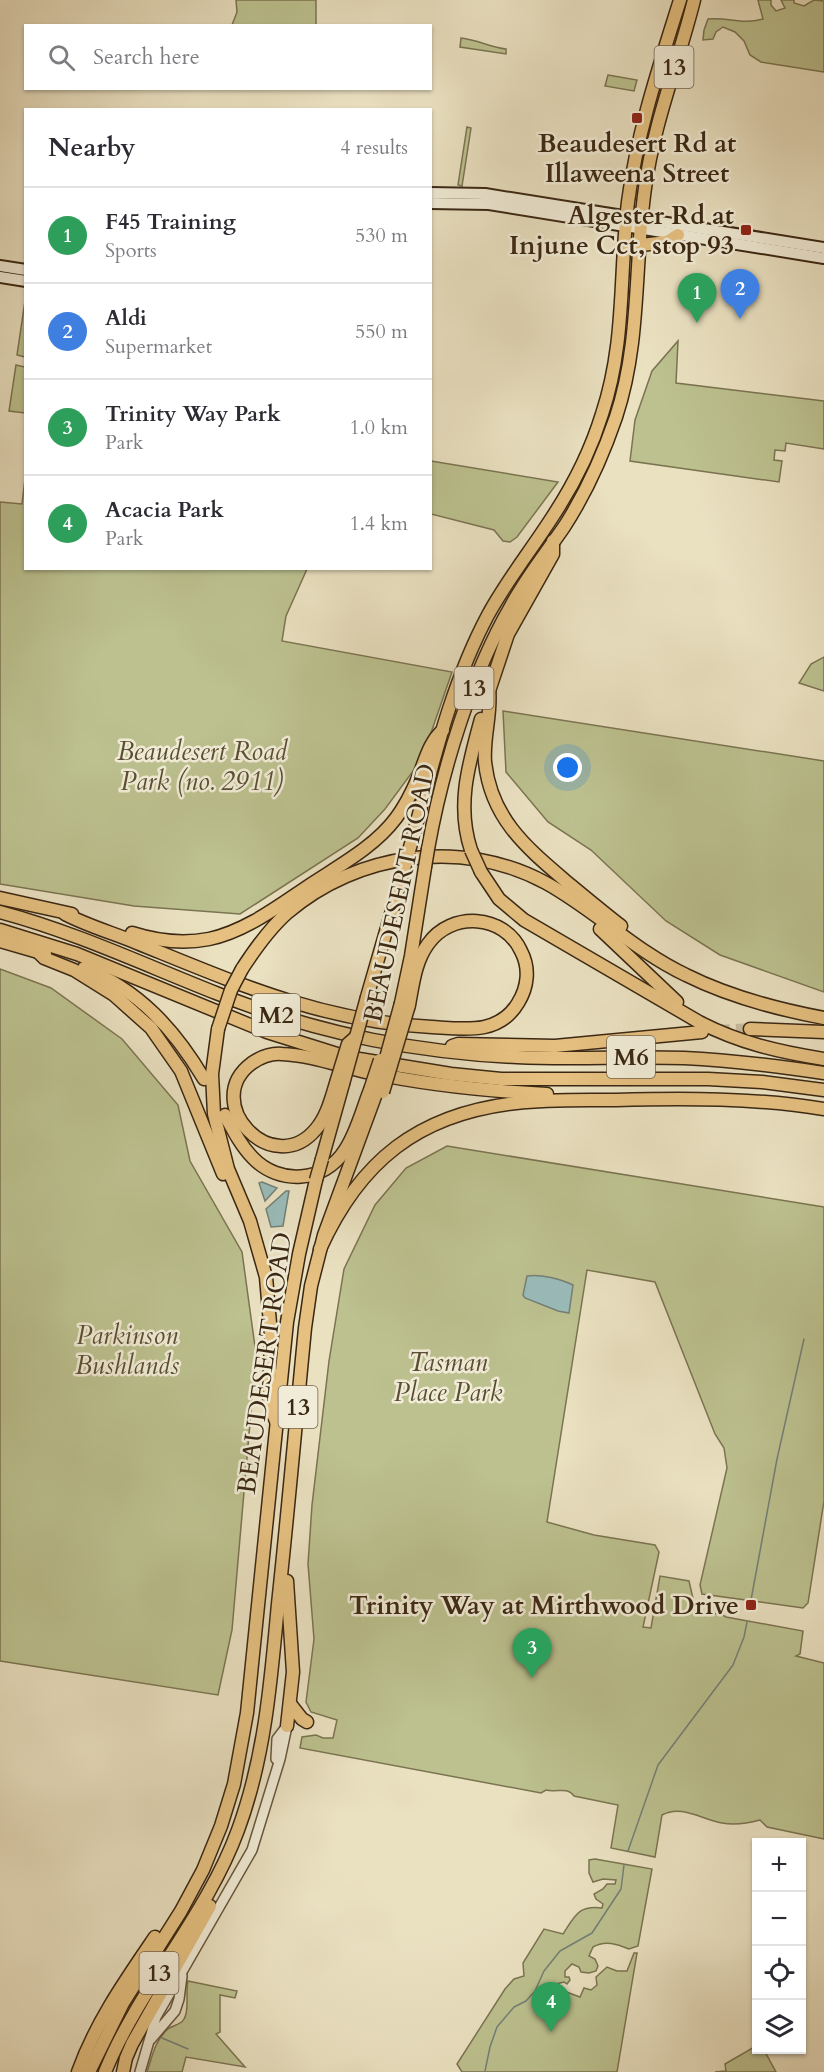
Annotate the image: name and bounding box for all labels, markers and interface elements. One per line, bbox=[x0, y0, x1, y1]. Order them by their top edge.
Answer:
search box bbox=[24, 24, 432, 90]
icon: search bbox=[45, 41, 78, 74]
text: Search here bbox=[93, 42, 200, 72]
road number: 13 bbox=[654, 46, 694, 88]
marker: Beaudesert Rd at Illaweena Street bbox=[630, 111, 644, 125]
place label: Beaudesert Rd at Illaweena Street bbox=[538, 126, 736, 191]
text: Nearby bbox=[48, 130, 136, 165]
text: 4 results bbox=[340, 134, 408, 161]
place label: Algester Rd at Injune Cct, stop 93 bbox=[509, 198, 734, 263]
text: F45 Training bbox=[105, 207, 236, 237]
text: 1 bbox=[62, 222, 73, 249]
text: 530 m bbox=[355, 222, 408, 249]
marker: Algester Rd at Injune Cct, stop 93 bbox=[739, 223, 753, 237]
text: Sports bbox=[105, 237, 157, 264]
pin: 2 bbox=[720, 270, 760, 319]
pin: 1 bbox=[678, 274, 716, 323]
text: Aldi bbox=[105, 303, 147, 333]
text: 2 bbox=[62, 318, 73, 345]
text: 550 m bbox=[355, 318, 408, 345]
text: Supermarket bbox=[105, 333, 212, 360]
text: Trinity Way Park bbox=[105, 399, 281, 429]
text: 3 bbox=[62, 414, 73, 441]
text: 1.0 km bbox=[349, 414, 408, 441]
text: Park bbox=[105, 429, 143, 456]
text: Acacia Park bbox=[105, 495, 224, 525]
text: 4 bbox=[62, 510, 73, 537]
text: 1.4 km bbox=[349, 510, 408, 537]
text: Park bbox=[105, 525, 143, 552]
road number: 13 bbox=[454, 667, 494, 709]
park label: Beaudesert Road Park (no. 2911) bbox=[117, 734, 289, 799]
your location bbox=[553, 753, 582, 782]
street label: BEAUDESERT ROAD bbox=[355, 760, 444, 1026]
road number: M2 bbox=[252, 994, 300, 1036]
road number: M6 bbox=[607, 1036, 655, 1078]
street label: BEAUDESERT ROAD bbox=[229, 1230, 300, 1496]
park label: Parkinson Bushlands bbox=[75, 1318, 179, 1383]
park label: Tasman Place Park bbox=[394, 1345, 502, 1410]
road number: 13 bbox=[278, 1386, 318, 1428]
place label: Trinity Way at Mirthwood Drive bbox=[349, 1588, 739, 1623]
marker: Trinity Way at Mirthwood Drive bbox=[744, 1598, 758, 1612]
pin: 3 bbox=[512, 1628, 552, 1678]
map controls bbox=[752, 1838, 806, 2054]
button: + bbox=[752, 1838, 806, 1892]
button: − bbox=[752, 1892, 806, 1946]
button: locate bbox=[752, 1946, 806, 2000]
road number: 13 bbox=[140, 1952, 178, 1994]
pin: 4 bbox=[532, 1982, 570, 2032]
button: layers bbox=[752, 2000, 806, 2054]

